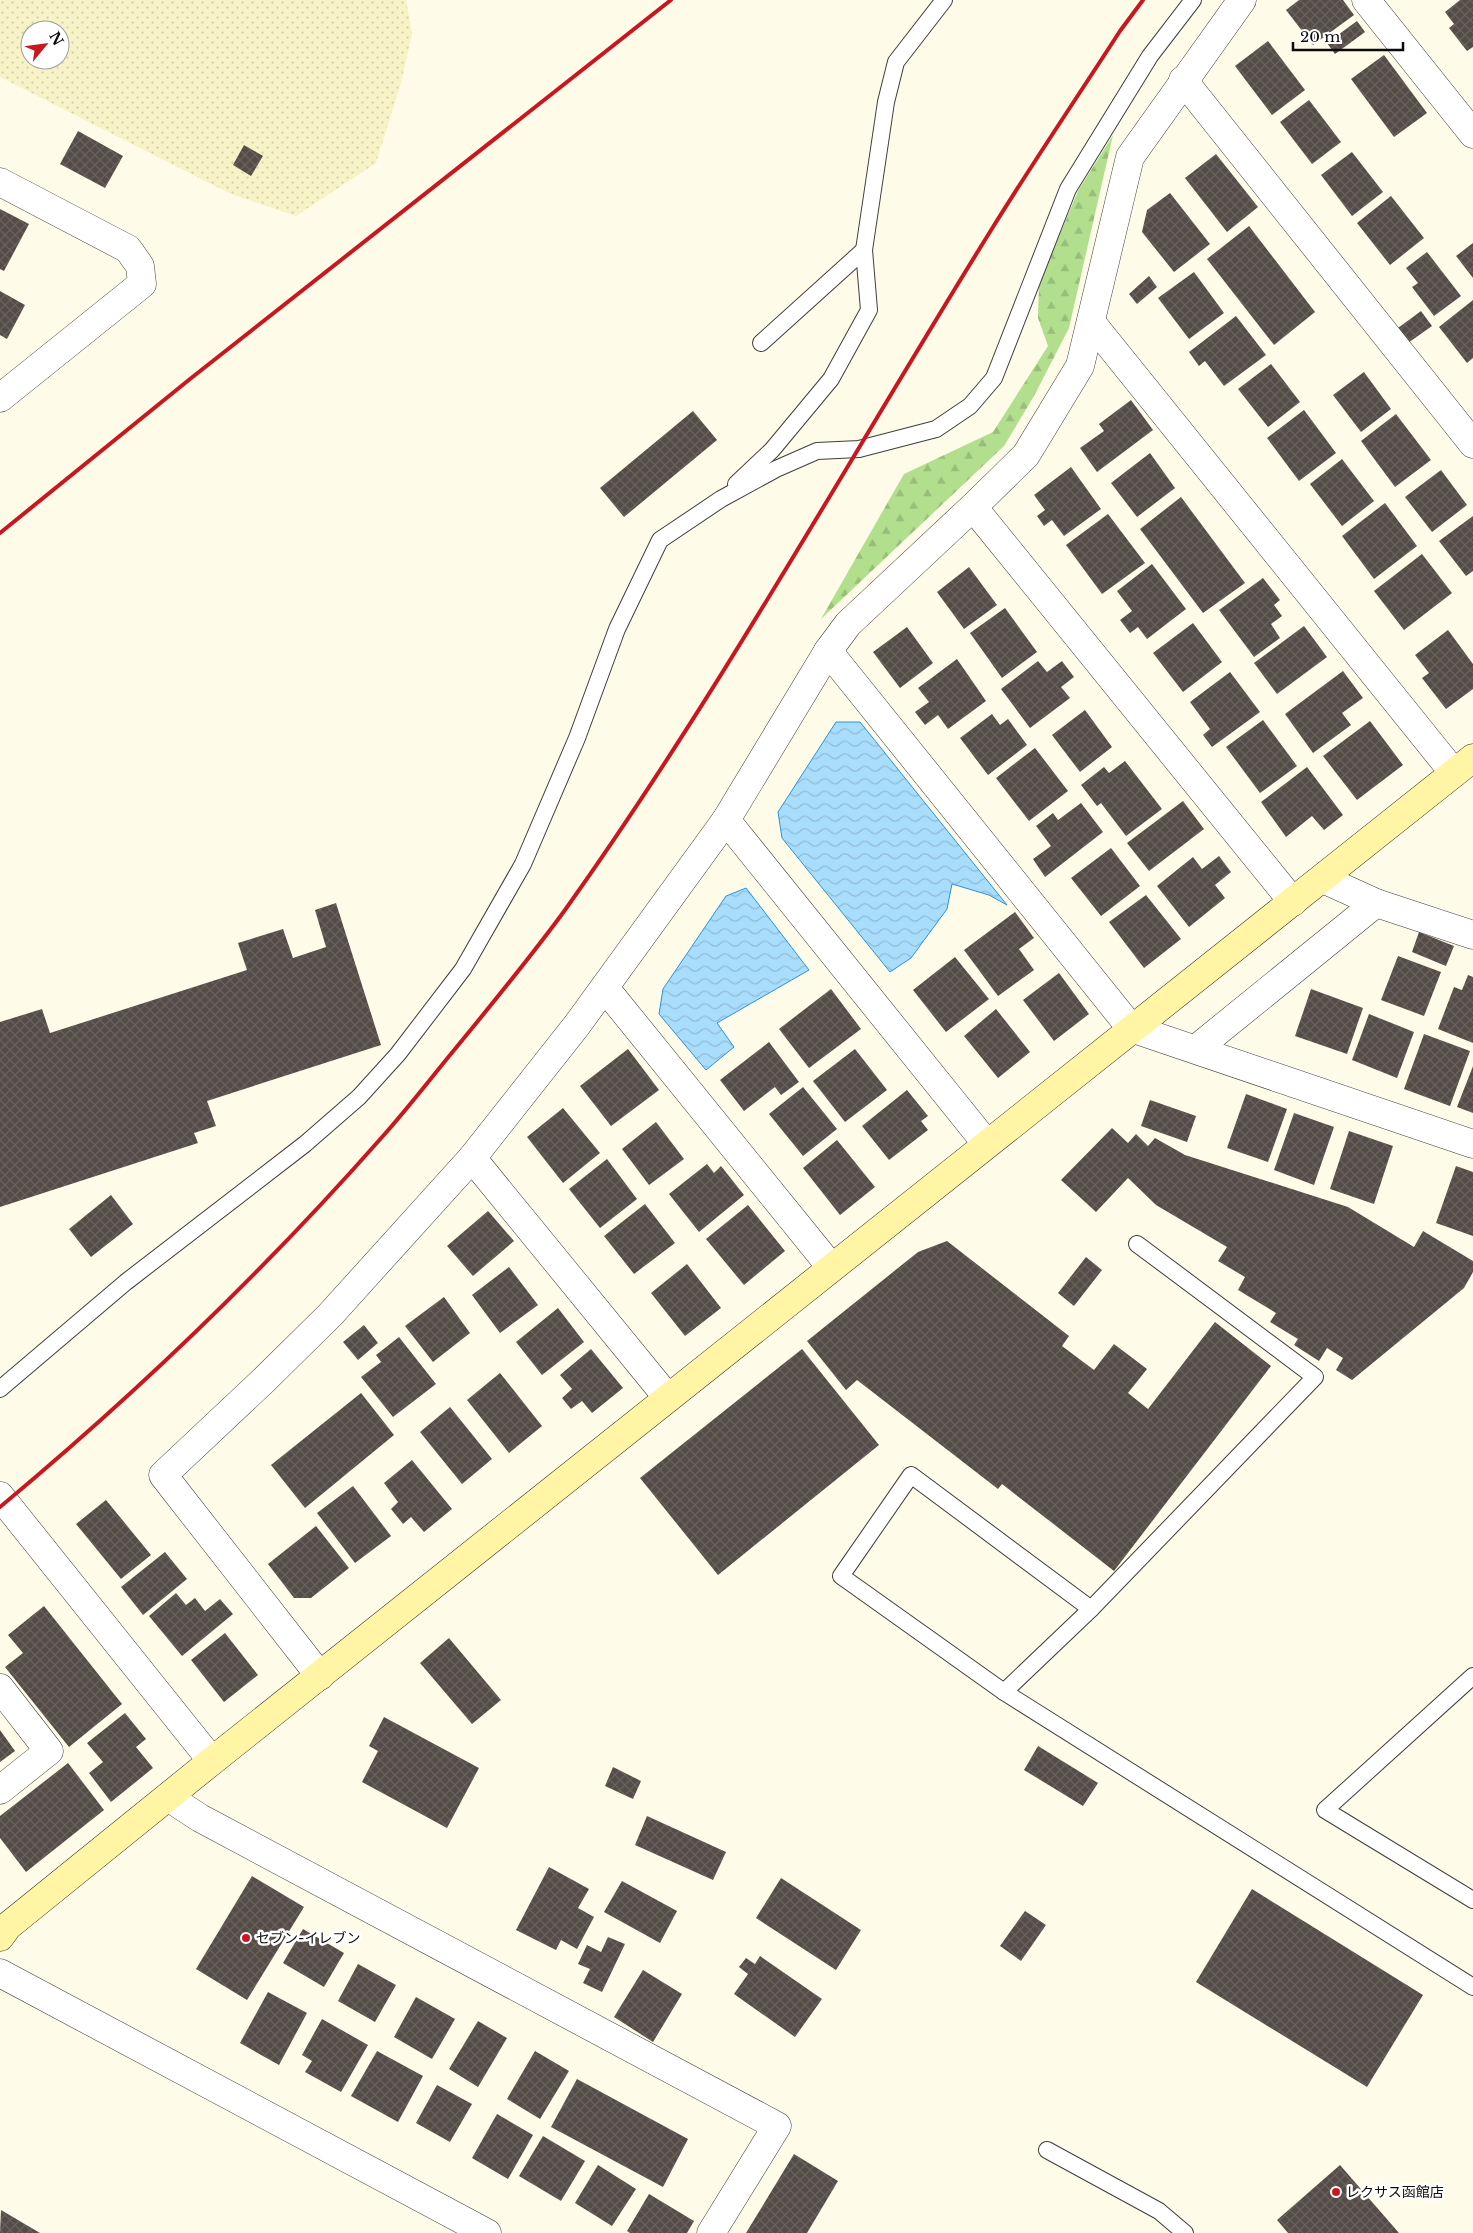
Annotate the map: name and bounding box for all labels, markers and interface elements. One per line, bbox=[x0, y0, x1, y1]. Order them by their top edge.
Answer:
north arrow bbox=[20, 20, 70, 70]
scale bar bbox=[1293, 20, 1403, 52]
text: 20 m bbox=[1300, 27, 1340, 46]
text: N bbox=[45, 29, 67, 49]
place label: セブン-イレブン bbox=[256, 1929, 360, 1947]
marker: セブン-イレブン bbox=[240, 1932, 252, 1944]
place label: レクサス函館店 bbox=[1346, 2183, 1444, 2201]
marker: レクサス函館店 bbox=[1330, 2186, 1342, 2198]

